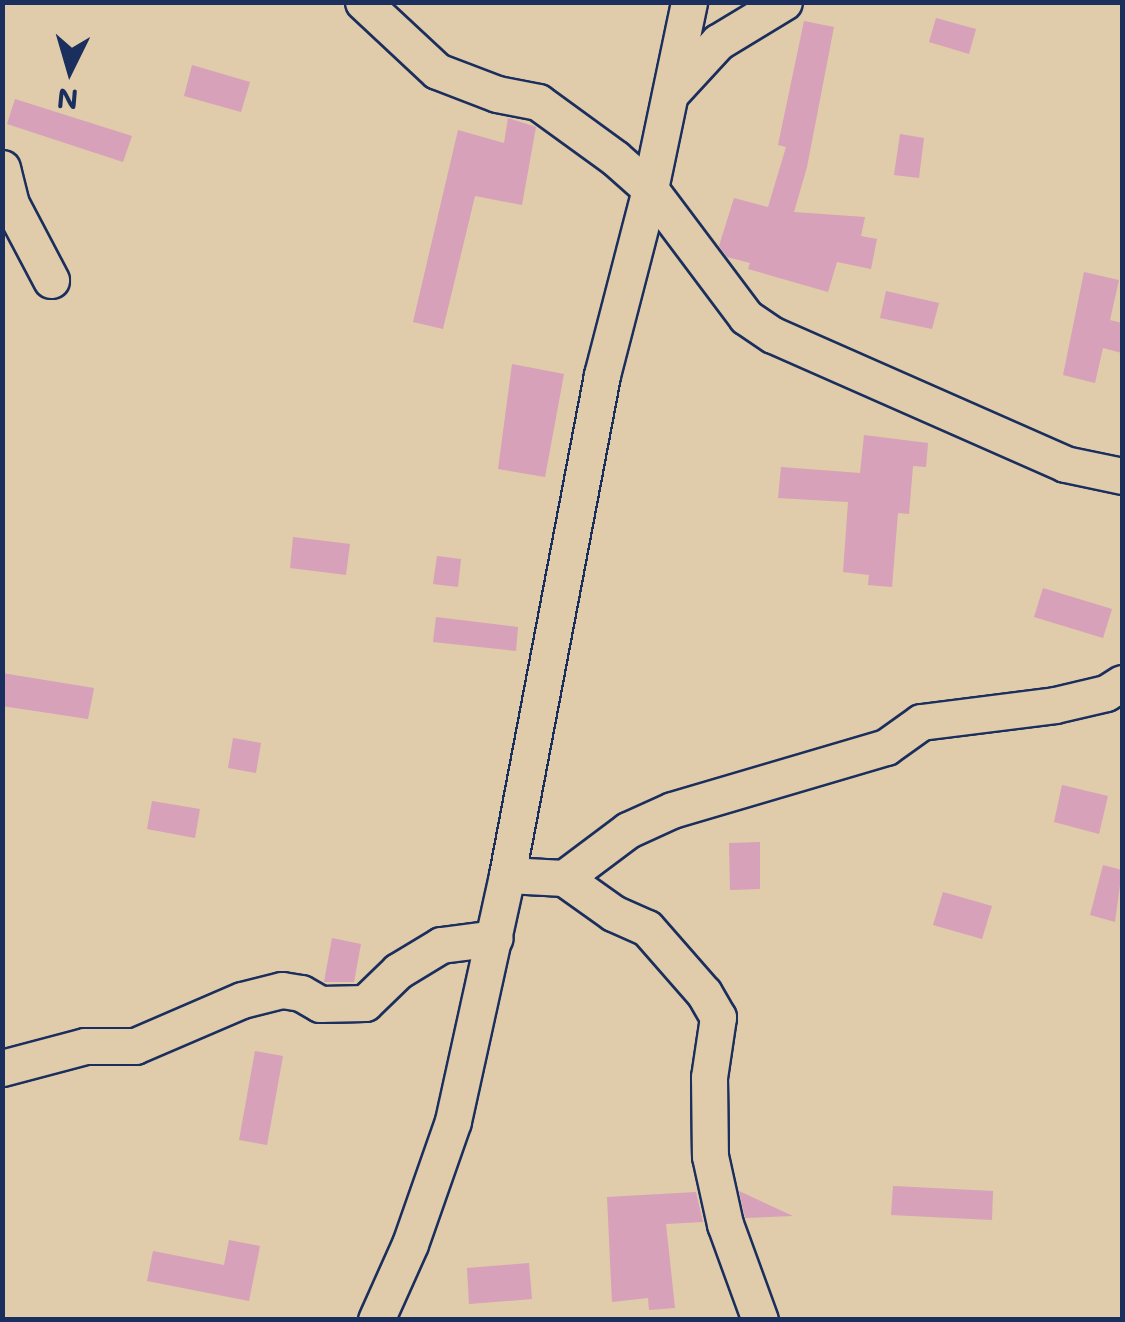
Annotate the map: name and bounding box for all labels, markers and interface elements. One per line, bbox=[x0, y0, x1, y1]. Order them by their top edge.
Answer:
north arrow bbox=[20, 20, 120, 120]
text: N bbox=[55, 81, 80, 119]

